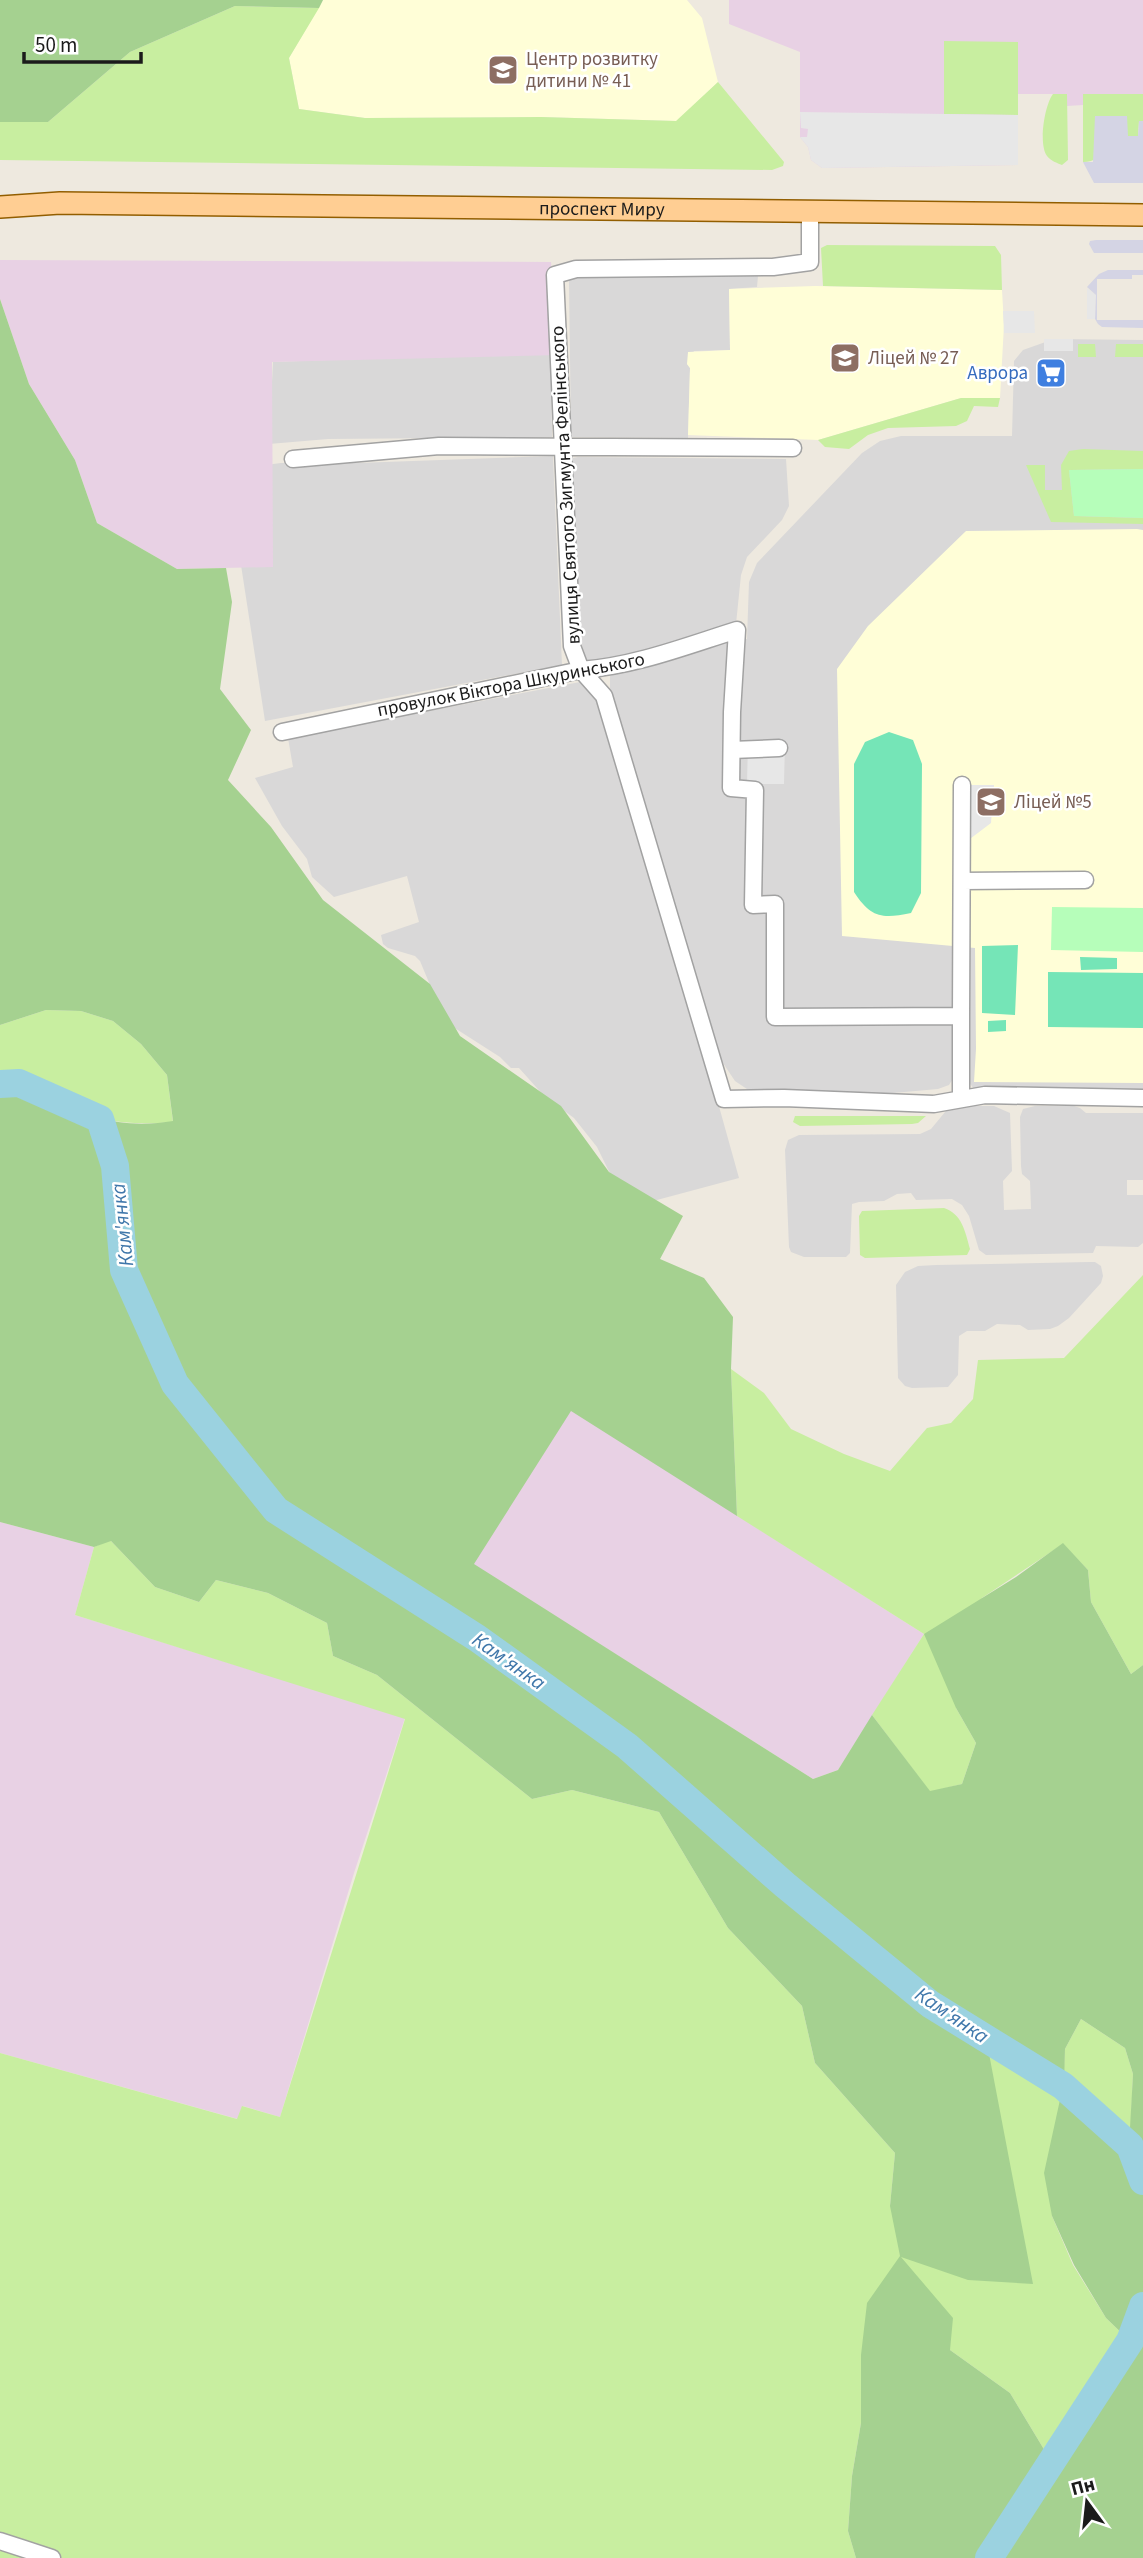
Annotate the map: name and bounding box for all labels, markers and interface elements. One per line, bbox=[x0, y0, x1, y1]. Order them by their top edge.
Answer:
scale bar bbox=[24, 21, 142, 65]
text: 50 m bbox=[35, 30, 77, 60]
place label: Центр розвитку дитини № 41 bbox=[526, 46, 658, 95]
school or university icon: Центр розвитку дитини № 41 bbox=[486, 53, 520, 87]
street label: проспект Миру bbox=[539, 195, 665, 223]
street label: вулиця Святого Зигмунта Фелінського bbox=[544, 325, 588, 645]
school or university icon: Ліцей № 27 bbox=[828, 341, 862, 375]
place label: Ліцей № 27 bbox=[868, 345, 959, 372]
supermarket icon: Аврора bbox=[1034, 356, 1068, 390]
place label: Аврора bbox=[967, 360, 1028, 387]
street label: провулок Віктора Шкуринського bbox=[375, 646, 647, 724]
school or university icon: Ліцей №5 bbox=[974, 785, 1008, 819]
place label: Ліцей №5 bbox=[1014, 789, 1092, 816]
water label: Кам'янка bbox=[103, 1182, 141, 1268]
water label: Кам'янка bbox=[466, 1625, 552, 1697]
water label: Кам'янка bbox=[909, 1979, 995, 2051]
north arrow bbox=[1052, 2467, 1122, 2537]
text: Пн bbox=[1068, 2471, 1098, 2503]

